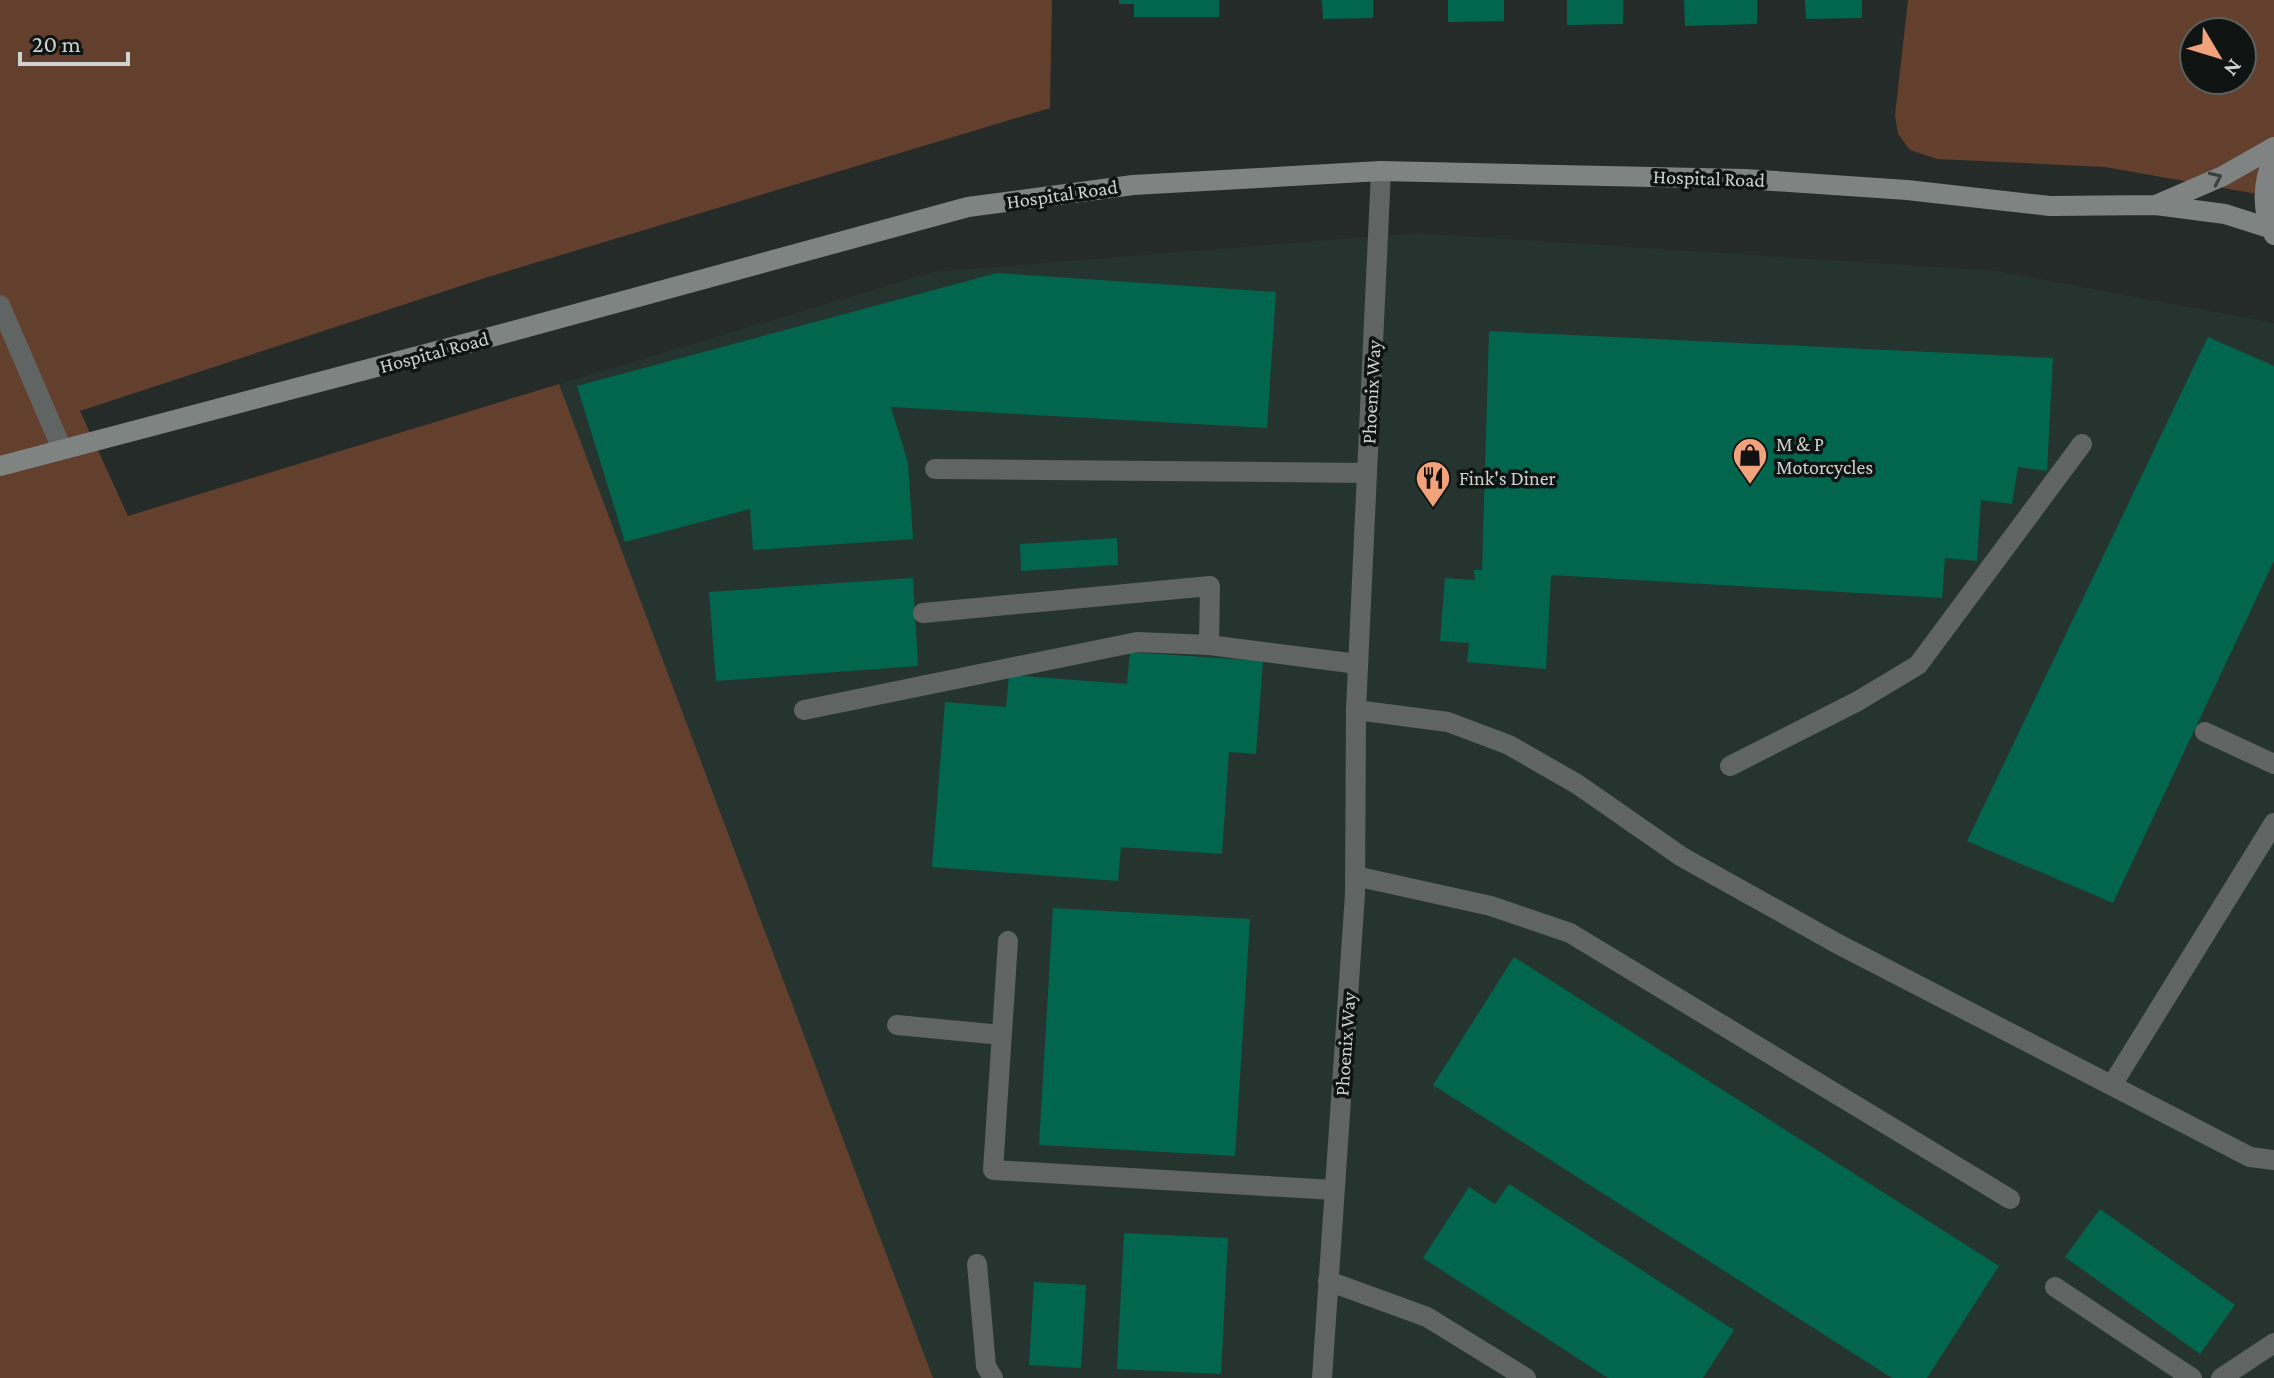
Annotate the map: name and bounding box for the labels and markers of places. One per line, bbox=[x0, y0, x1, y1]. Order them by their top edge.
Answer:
place label: M & P Motorcycles bbox=[1776, 433, 1873, 479]
shop icon: M & P Motorcycles bbox=[1731, 436, 1769, 486]
restaurant icon: Fink's Diner bbox=[1414, 459, 1452, 509]
place label: Fink's Diner bbox=[1459, 467, 1556, 489]

